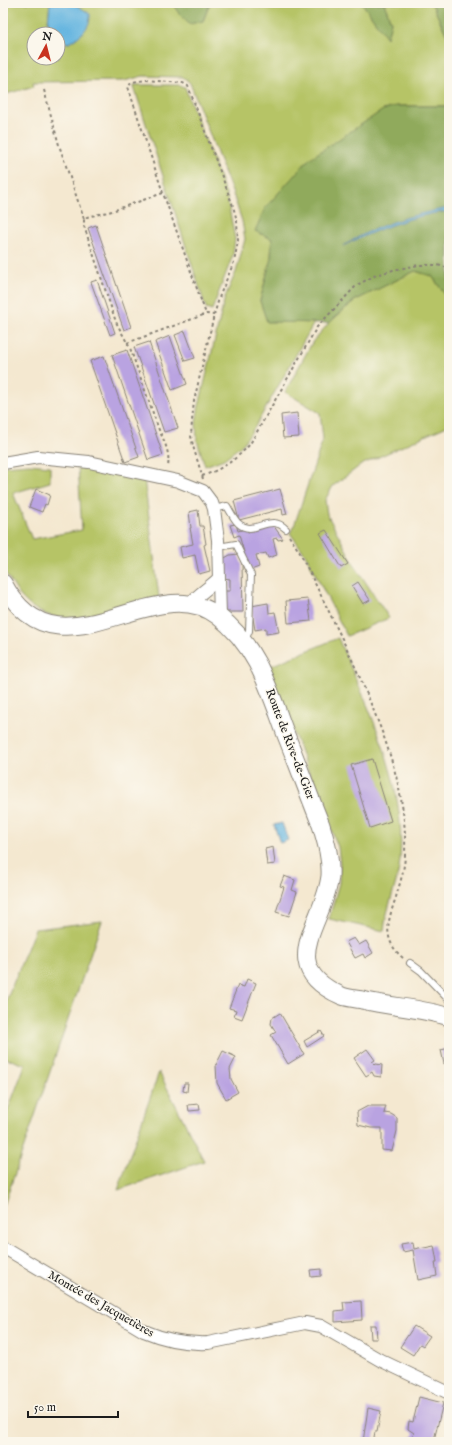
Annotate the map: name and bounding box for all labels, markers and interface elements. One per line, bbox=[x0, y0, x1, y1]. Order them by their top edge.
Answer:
north arrow bbox=[26, 26, 66, 66]
text: N bbox=[41, 29, 53, 45]
street label: Route de Rive-de-Gier bbox=[262, 687, 318, 802]
street label: Montée des Jacquetières bbox=[45, 1268, 157, 1341]
scale bar bbox=[28, 1393, 118, 1419]
text: 50 m bbox=[34, 1400, 56, 1415]

